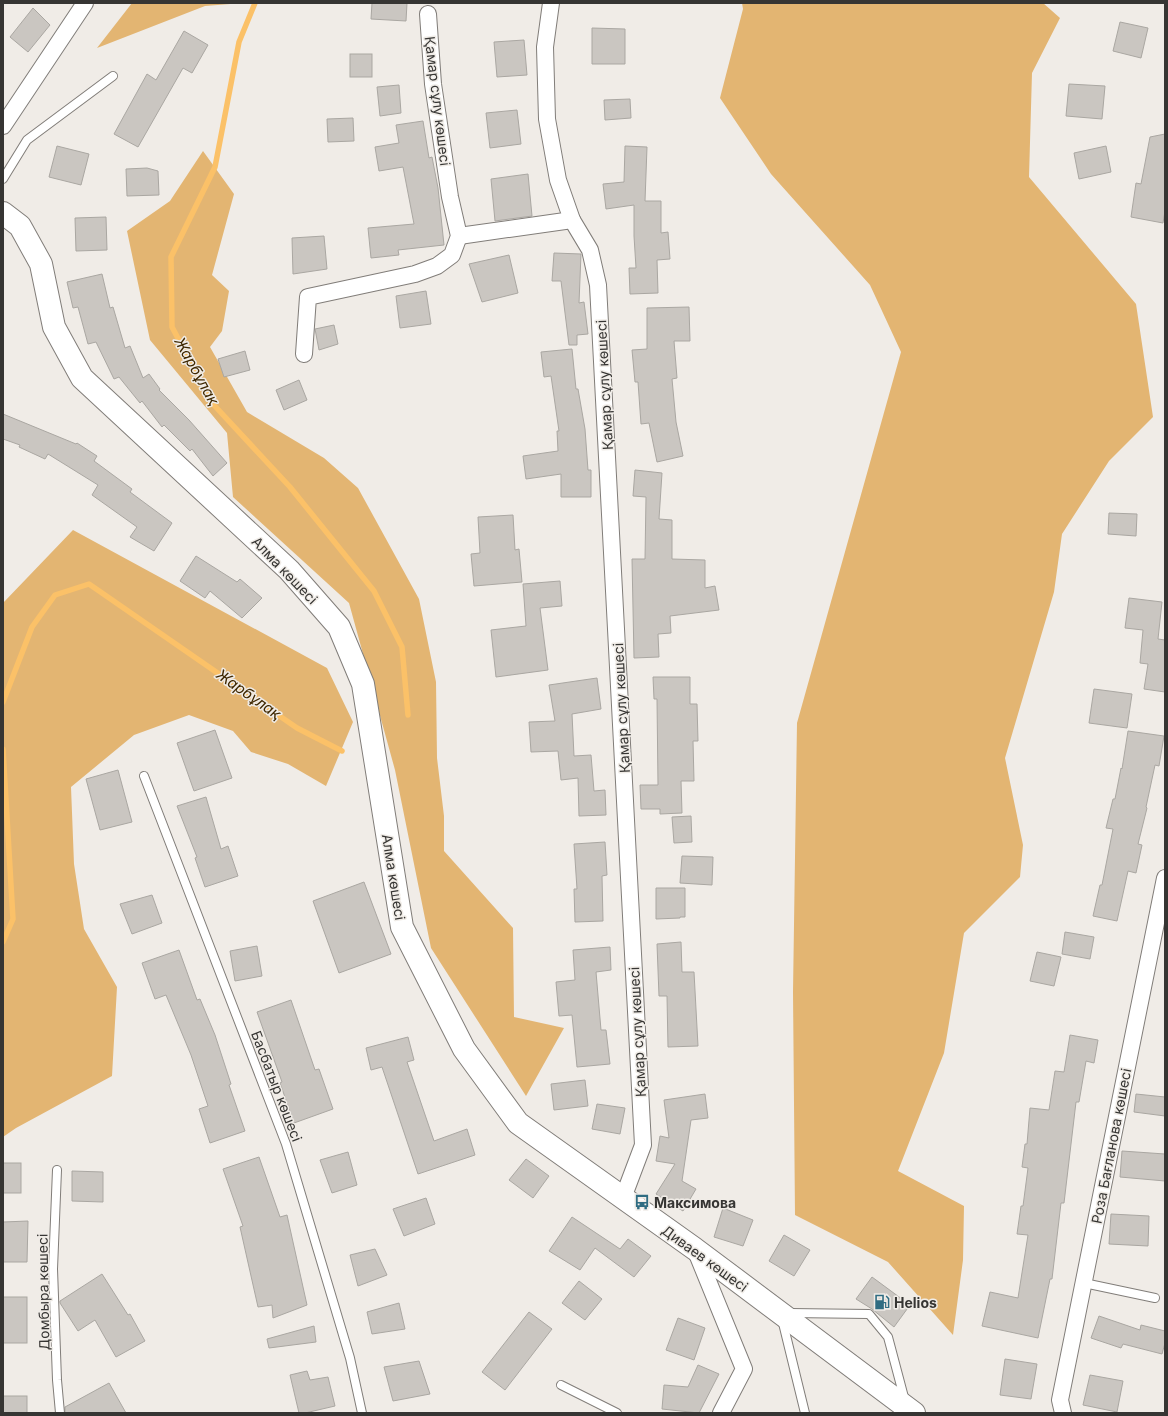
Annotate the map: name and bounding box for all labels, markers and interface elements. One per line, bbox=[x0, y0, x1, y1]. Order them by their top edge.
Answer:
street label: Қамар сұлу көшесі bbox=[422, 35, 454, 167]
street label: Қамар сұлу көшесі bbox=[592, 320, 616, 450]
water label: Жарбұлақ bbox=[170, 333, 224, 409]
street label: Алма көшесі bbox=[249, 533, 321, 607]
street label: Қамар сұлу көшесі bbox=[609, 643, 633, 773]
water label: Жарбұлақ bbox=[212, 664, 286, 724]
street label: Алма көшесі bbox=[379, 833, 409, 921]
street label: Қамар сұлу көшесі bbox=[625, 967, 649, 1097]
street label: Басбатыр көшесі bbox=[248, 1028, 306, 1144]
street label: Роза Бағланова көшесі bbox=[1088, 1067, 1134, 1225]
bus stop icon: Максимова bbox=[633, 1193, 651, 1211]
place label: Максимова bbox=[654, 1194, 736, 1211]
street label: Диваев көшесі bbox=[659, 1221, 751, 1295]
street label: Домбыра көшесі bbox=[33, 1234, 53, 1350]
fuel station icon: Helios bbox=[873, 1293, 891, 1311]
place label: Helios bbox=[894, 1294, 937, 1311]

